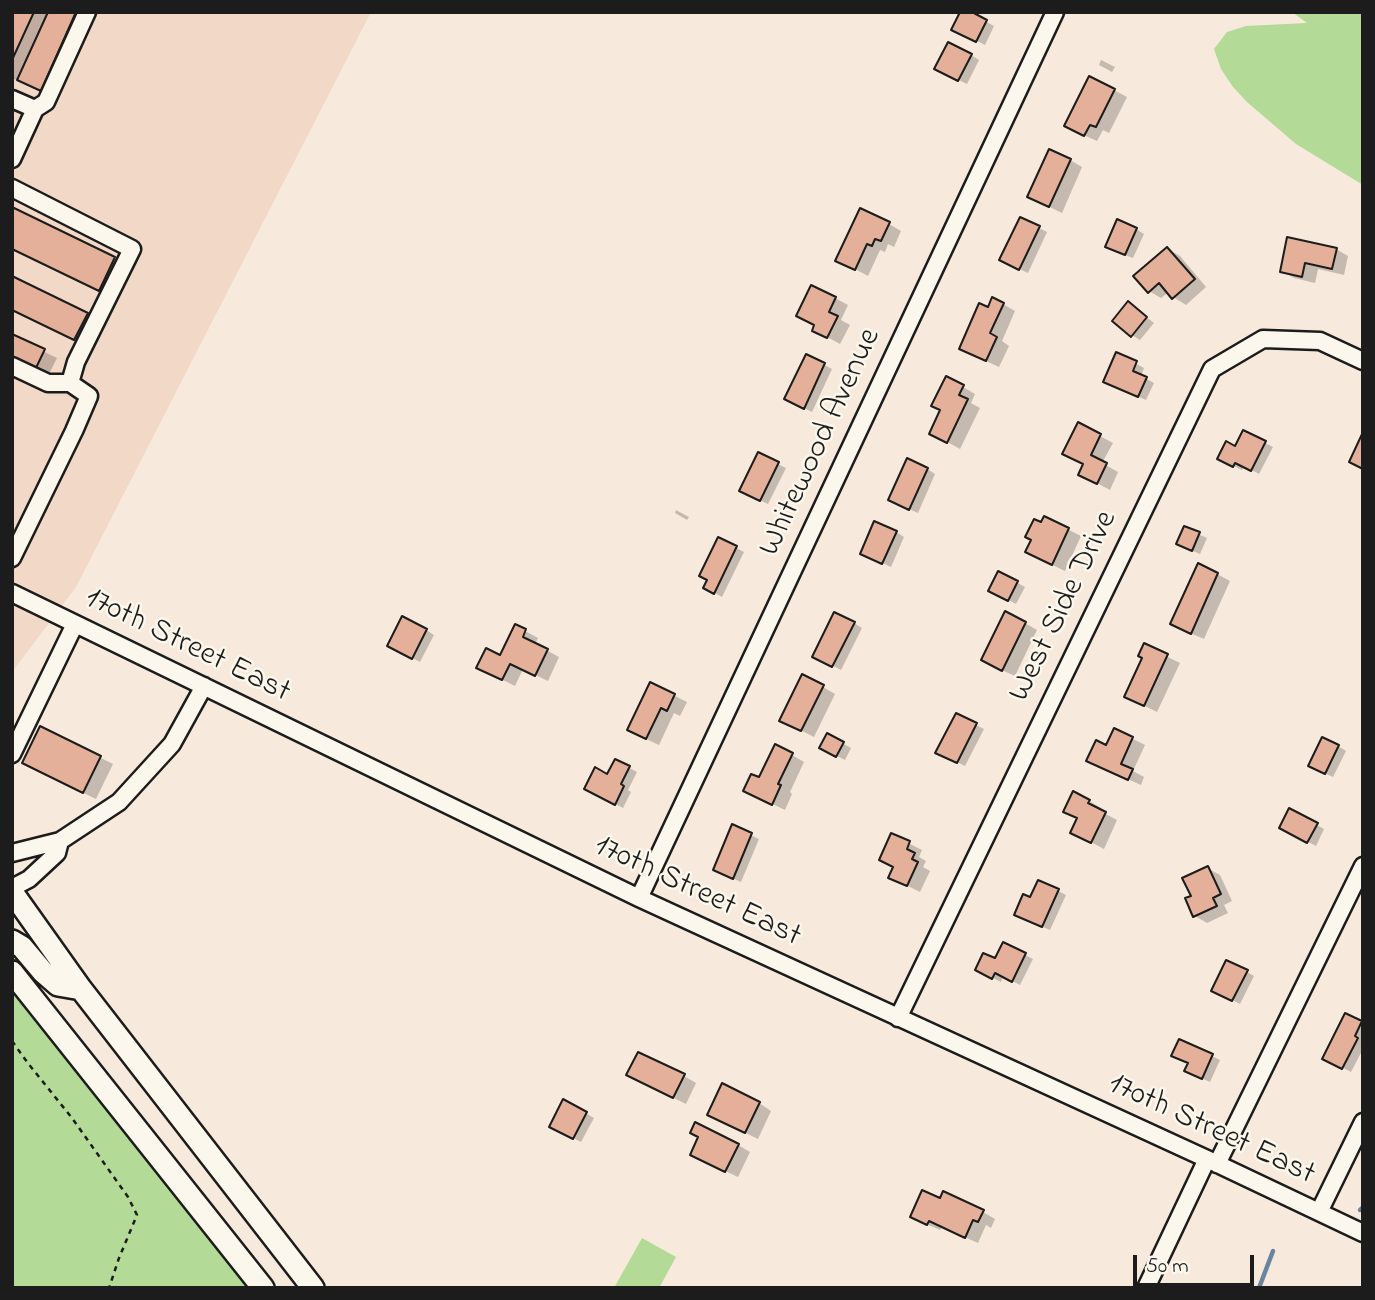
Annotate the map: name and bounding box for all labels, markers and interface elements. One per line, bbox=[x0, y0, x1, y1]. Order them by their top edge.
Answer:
street label: Whitewood Avenue bbox=[753, 323, 891, 563]
street label: West Side Drive bbox=[1002, 505, 1128, 709]
street label: 170th Street East bbox=[78, 581, 296, 713]
street label: 170th Street East bbox=[588, 828, 806, 958]
street label: 170th Street East bbox=[1102, 1066, 1320, 1196]
scale bar bbox=[1137, 1240, 1258, 1284]
text: 50 m bbox=[1146, 1252, 1189, 1282]

